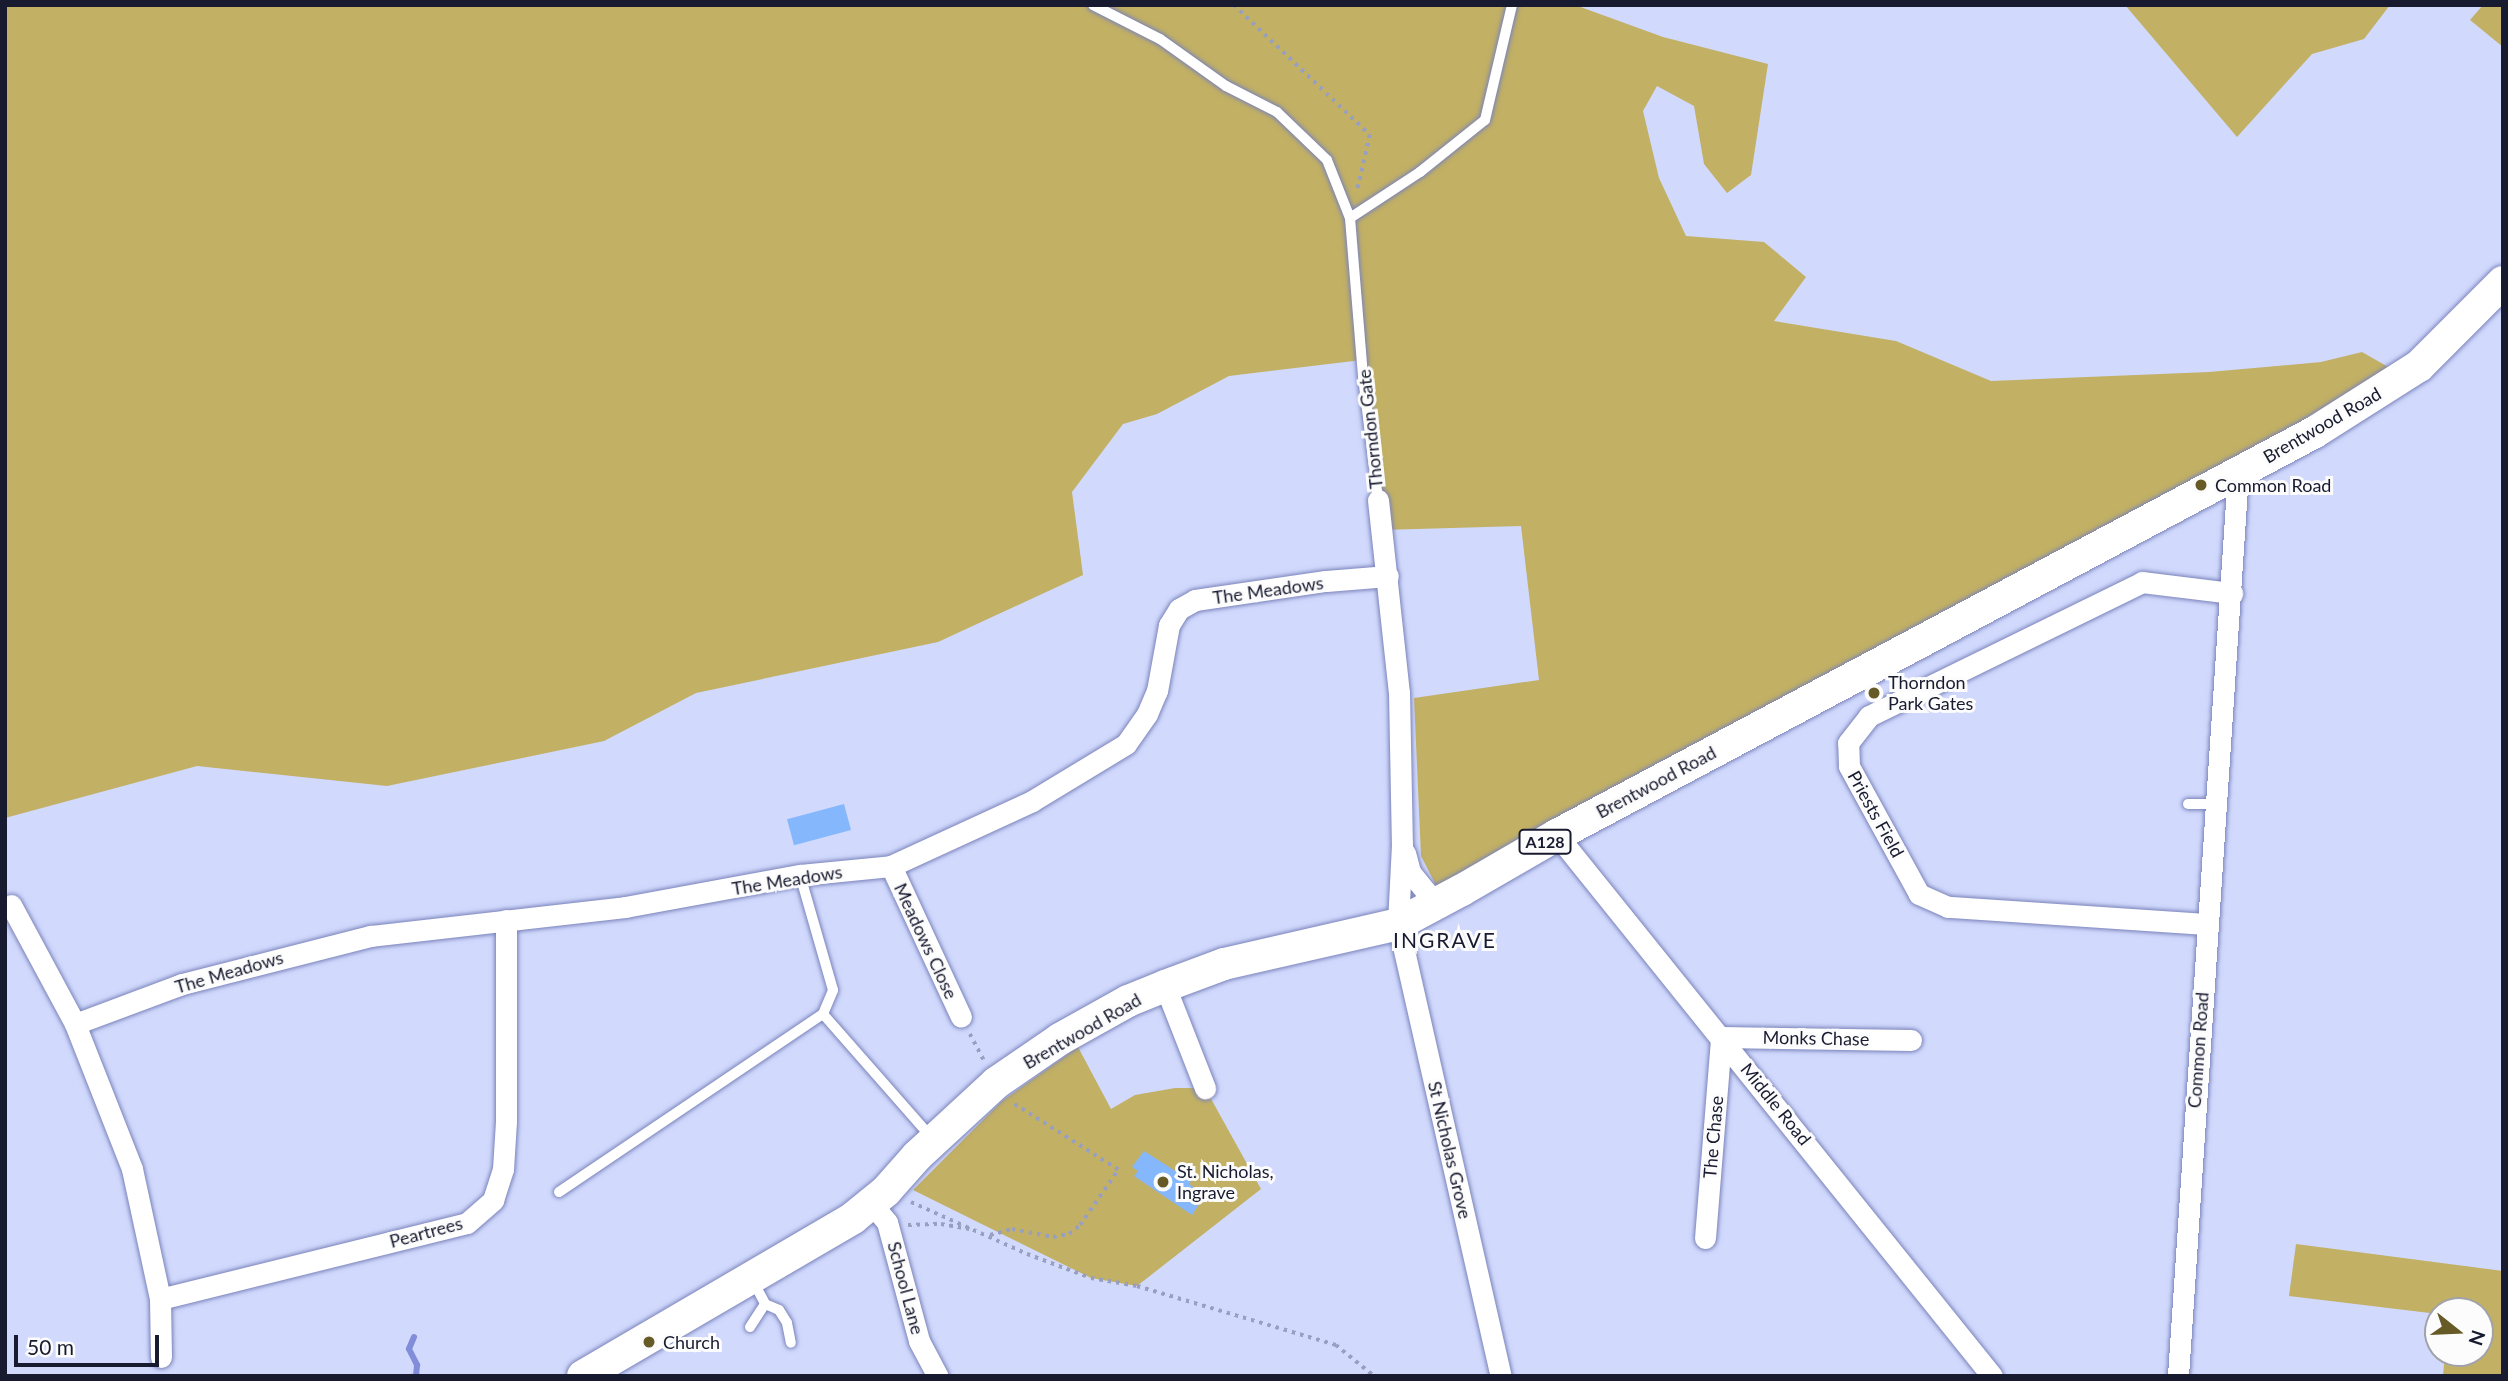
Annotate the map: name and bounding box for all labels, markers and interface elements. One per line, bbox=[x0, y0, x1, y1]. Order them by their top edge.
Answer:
street label: Thorndon Gate bbox=[1353, 368, 1387, 490]
street label: Brentwood Road bbox=[2259, 383, 2385, 467]
place label: Common Road bbox=[2215, 474, 2331, 496]
marker: Common Road bbox=[2193, 477, 2209, 493]
street label: The Meadows bbox=[1211, 572, 1325, 608]
place label: Thorndon Park Gates bbox=[1888, 672, 1973, 714]
marker: Thorndon Park Gates bbox=[1866, 685, 1882, 701]
street label: Brentwood Road bbox=[1592, 741, 1720, 823]
street label: Priests Field bbox=[1843, 767, 1909, 861]
road number: A128 bbox=[1517, 830, 1573, 855]
street label: The Meadows bbox=[730, 861, 844, 899]
street label: Meadows Close bbox=[890, 880, 962, 1002]
district label: INGRAVE bbox=[1394, 927, 1496, 953]
street label: The Meadows bbox=[172, 946, 286, 998]
street label: Brentwood Road bbox=[1019, 989, 1145, 1073]
street label: Common Road bbox=[2183, 991, 2213, 1109]
street label: Monks Chase bbox=[1763, 1026, 1869, 1050]
street label: Middle Road bbox=[1736, 1059, 1816, 1149]
street label: St Nicholas Grove bbox=[1424, 1079, 1476, 1221]
street label: The Chase bbox=[1699, 1095, 1727, 1179]
place label: St. Nicholas, Ingrave bbox=[1177, 1161, 1274, 1204]
marker: St. Nicholas, Ingrave bbox=[1155, 1174, 1171, 1190]
street label: Peartrees bbox=[387, 1212, 465, 1252]
street label: School Lane bbox=[883, 1239, 929, 1337]
north arrow bbox=[2424, 1297, 2494, 1367]
scale bar bbox=[18, 1322, 163, 1366]
text: N bbox=[2464, 1328, 2491, 1349]
place label: Church bbox=[663, 1331, 720, 1353]
text: 50 m bbox=[27, 1334, 74, 1359]
marker: Church bbox=[641, 1334, 657, 1350]

